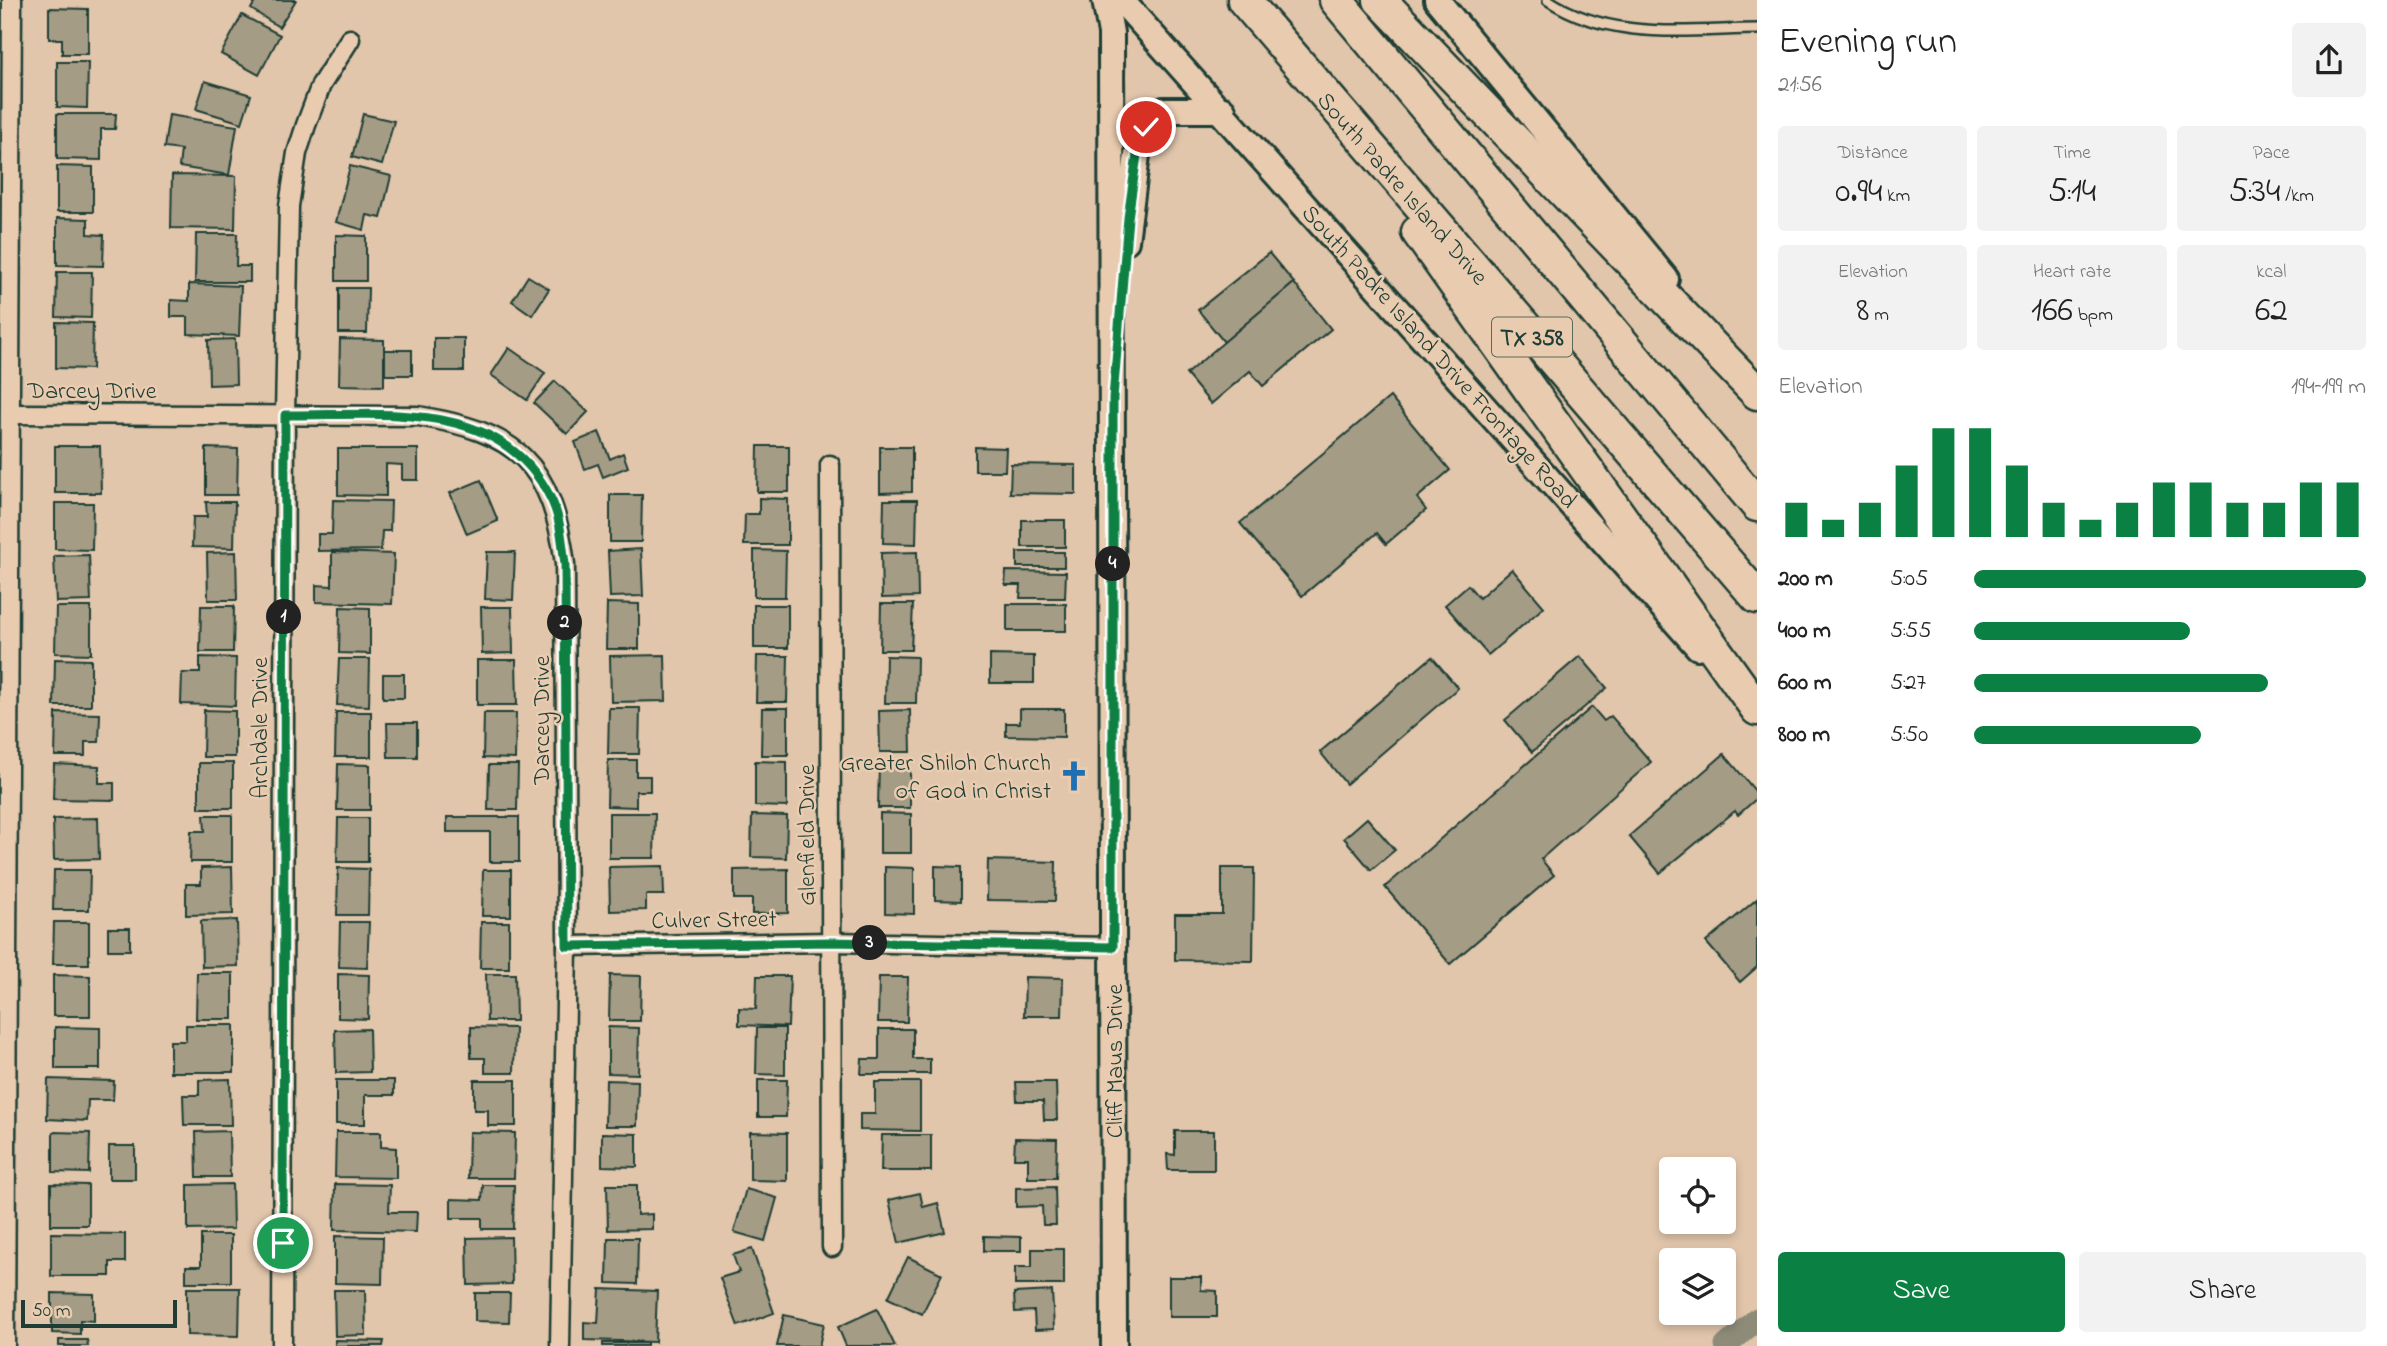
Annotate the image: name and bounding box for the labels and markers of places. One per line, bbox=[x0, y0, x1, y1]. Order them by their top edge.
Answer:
pin bbox=[1116, 97, 1176, 157]
pin: 4 bbox=[1096, 546, 1130, 582]
pin: 1 bbox=[266, 600, 302, 634]
pin: 2 bbox=[548, 606, 582, 640]
place label: Greater Shiloh Church of God in Christ bbox=[840, 747, 1051, 810]
church icon: Greater Shiloh Church of God in Christ bbox=[1057, 759, 1091, 793]
pin: 3 bbox=[852, 926, 888, 960]
pin bbox=[253, 1213, 313, 1273]

